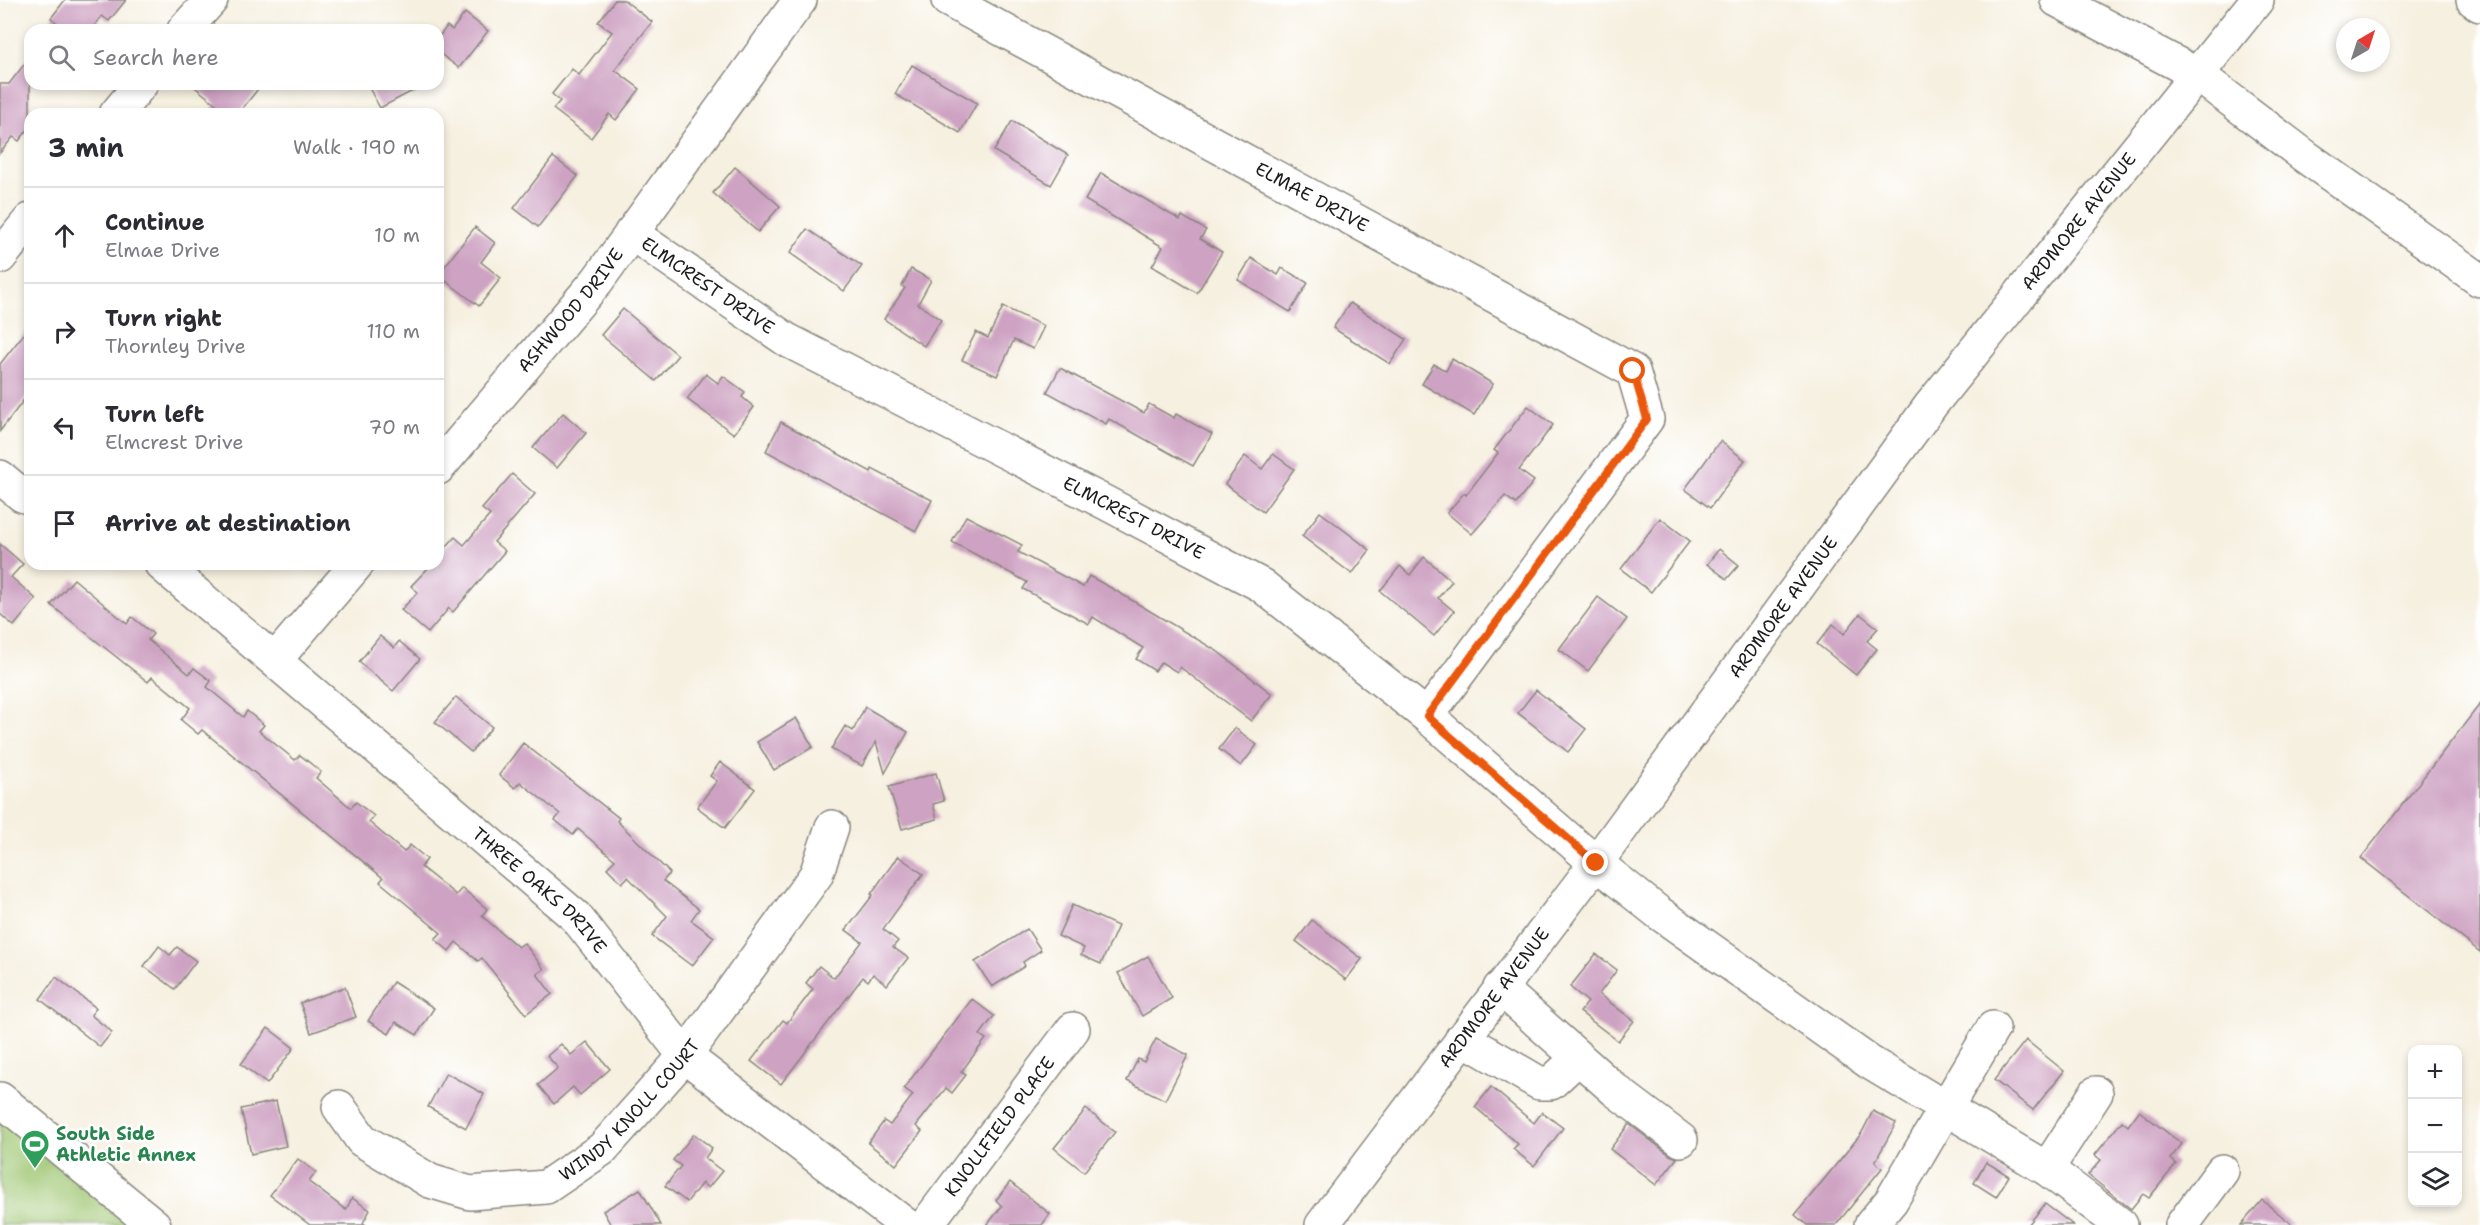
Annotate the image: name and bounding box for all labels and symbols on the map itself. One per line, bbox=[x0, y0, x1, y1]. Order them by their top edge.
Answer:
north arrow bbox=[2336, 18, 2390, 72]
street label: ARDMORE AVENUE bbox=[2016, 148, 2141, 295]
street label: ELMAE DRIVE bbox=[1251, 157, 1373, 238]
street label: ELMCREST DRIVE bbox=[636, 231, 779, 340]
street label: ASHWOOD DRIVE bbox=[512, 243, 629, 378]
route start bbox=[1619, 357, 1645, 383]
street label: ELMCREST DRIVE bbox=[1059, 471, 1209, 565]
street label: ARDMORE AVENUE bbox=[1723, 531, 1843, 683]
street label: THREE OAKS DRIVE bbox=[467, 822, 612, 958]
route end bbox=[1582, 849, 1608, 875]
street label: ARDMORE AVENUE bbox=[1433, 923, 1555, 1073]
street label: WINDY KNOLL COURT bbox=[554, 1034, 705, 1187]
street label: KNOLLFIELD PLACE bbox=[939, 1052, 1060, 1202]
place label: South Side Athletic Annex bbox=[56, 1122, 196, 1167]
sports icon: South Side Athletic Annex bbox=[19, 1128, 51, 1170]

